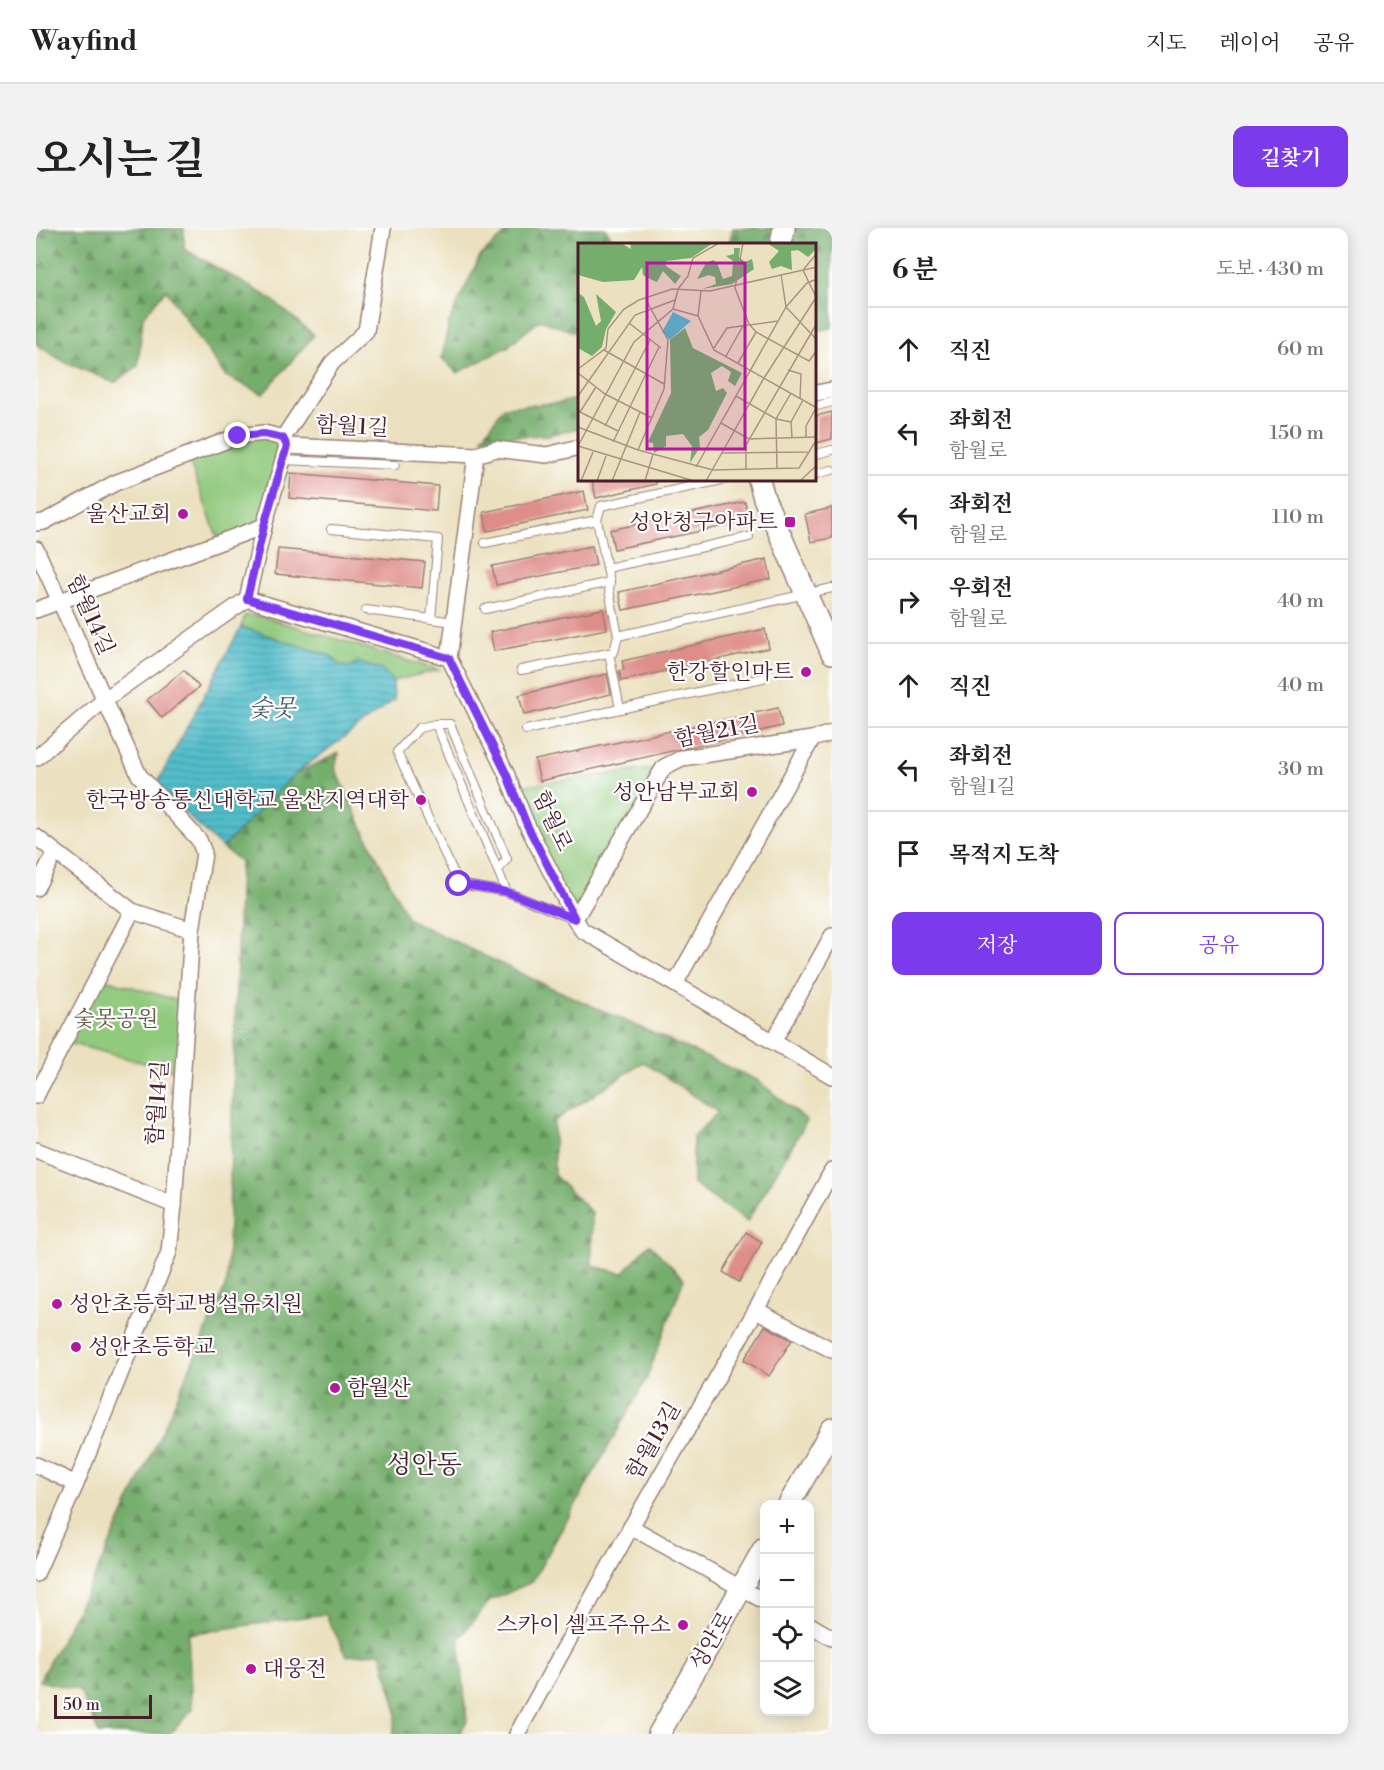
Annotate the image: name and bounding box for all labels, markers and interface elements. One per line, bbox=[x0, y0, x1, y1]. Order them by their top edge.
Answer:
text: Wayfind bbox=[30, 24, 138, 59]
text: 지도 bbox=[1146, 31, 1187, 57]
text: 레이어 bbox=[1220, 31, 1280, 57]
text: 공유 bbox=[1313, 31, 1354, 57]
button: 길찾기 bbox=[1233, 126, 1348, 187]
text: 오시는 길 bbox=[36, 134, 205, 187]
inset map bbox=[578, 243, 817, 482]
text: 6 분 bbox=[892, 254, 938, 286]
text: 도보 · 430 m bbox=[1216, 257, 1324, 282]
icon: ahead bbox=[892, 333, 925, 366]
text: 60 m bbox=[1277, 337, 1324, 362]
text: 직진 bbox=[949, 338, 992, 365]
text: 좌회전 bbox=[949, 407, 1013, 434]
street label: 함월1길 bbox=[315, 412, 389, 442]
icon: left bbox=[892, 417, 925, 450]
text: 150 m bbox=[1269, 421, 1324, 446]
route end bbox=[224, 422, 250, 448]
text: 함월로 bbox=[949, 439, 1007, 464]
text: 좌회전 bbox=[949, 491, 1013, 518]
place label: 울산교회 bbox=[86, 501, 171, 528]
icon: left bbox=[892, 501, 925, 534]
text: 110 m bbox=[1272, 505, 1324, 530]
marker: 울산교회 bbox=[176, 507, 190, 521]
place label: 성안청구아파트 bbox=[629, 509, 778, 536]
marker: 성안청구아파트 bbox=[783, 515, 797, 529]
text: 함월로 bbox=[949, 523, 1007, 548]
street label: 함월14길 bbox=[60, 570, 120, 660]
text: 우회전 bbox=[949, 575, 1013, 602]
icon: right bbox=[892, 585, 925, 618]
text: 40 m bbox=[1277, 589, 1324, 614]
text: 함월로 bbox=[949, 607, 1007, 632]
place label: 한강할인마트 bbox=[666, 659, 794, 686]
marker: 한강할인마트 bbox=[799, 665, 813, 679]
icon: ahead bbox=[892, 669, 925, 702]
text: 40 m bbox=[1277, 673, 1324, 698]
text: 직진 bbox=[949, 674, 992, 701]
water label: 숯못 bbox=[249, 694, 297, 724]
street label: 함월21길 bbox=[672, 711, 762, 753]
text: 좌회전 bbox=[949, 743, 1013, 770]
icon: left bbox=[892, 753, 925, 786]
text: 30 m bbox=[1278, 757, 1324, 782]
text: 함월1길 bbox=[949, 775, 1016, 800]
place label: 성안남부교회 bbox=[612, 779, 740, 806]
marker: 성안남부교회 bbox=[745, 785, 759, 799]
street label: 함월로 bbox=[526, 786, 578, 856]
place label: 한국방송통신대학교 울산지역대학 bbox=[86, 787, 410, 814]
marker: 한국방송통신대학교 울산지역대학 bbox=[414, 793, 428, 807]
icon: arrive bbox=[892, 837, 925, 870]
text: 목적지 도착 bbox=[949, 842, 1059, 869]
route start bbox=[445, 870, 471, 896]
button: 저장 bbox=[892, 912, 1102, 975]
button: 공유 bbox=[1114, 912, 1324, 975]
park label: 숯못공원 bbox=[73, 1006, 159, 1033]
street label: 함월14길 bbox=[142, 1059, 174, 1147]
place label: 성안초등학교병설유치원 bbox=[69, 1291, 303, 1318]
marker: 성안초등학교병설유치원 bbox=[50, 1297, 64, 1311]
place label: 성안초등학교 bbox=[88, 1334, 216, 1361]
marker: 성안초등학교 bbox=[69, 1340, 83, 1354]
place label: 함월산 bbox=[347, 1375, 412, 1402]
marker: 함월산 bbox=[328, 1381, 342, 1395]
street label: 함월13길 bbox=[621, 1397, 687, 1485]
district label: 성안동 bbox=[386, 1449, 462, 1481]
map controls bbox=[760, 1500, 814, 1716]
button: + bbox=[760, 1500, 814, 1554]
button: − bbox=[760, 1554, 814, 1608]
street label: 성안로 bbox=[684, 1607, 740, 1675]
button: locate bbox=[760, 1608, 814, 1662]
place label: 스카이 셀프주유소 bbox=[496, 1612, 671, 1639]
marker: 스카이 셀프주유소 bbox=[676, 1618, 690, 1632]
place label: 대웅전 bbox=[263, 1656, 327, 1683]
marker: 대웅전 bbox=[244, 1662, 258, 1676]
button: layers bbox=[760, 1662, 814, 1716]
scale bar bbox=[54, 1692, 152, 1720]
text: 50 m bbox=[63, 1695, 100, 1715]

